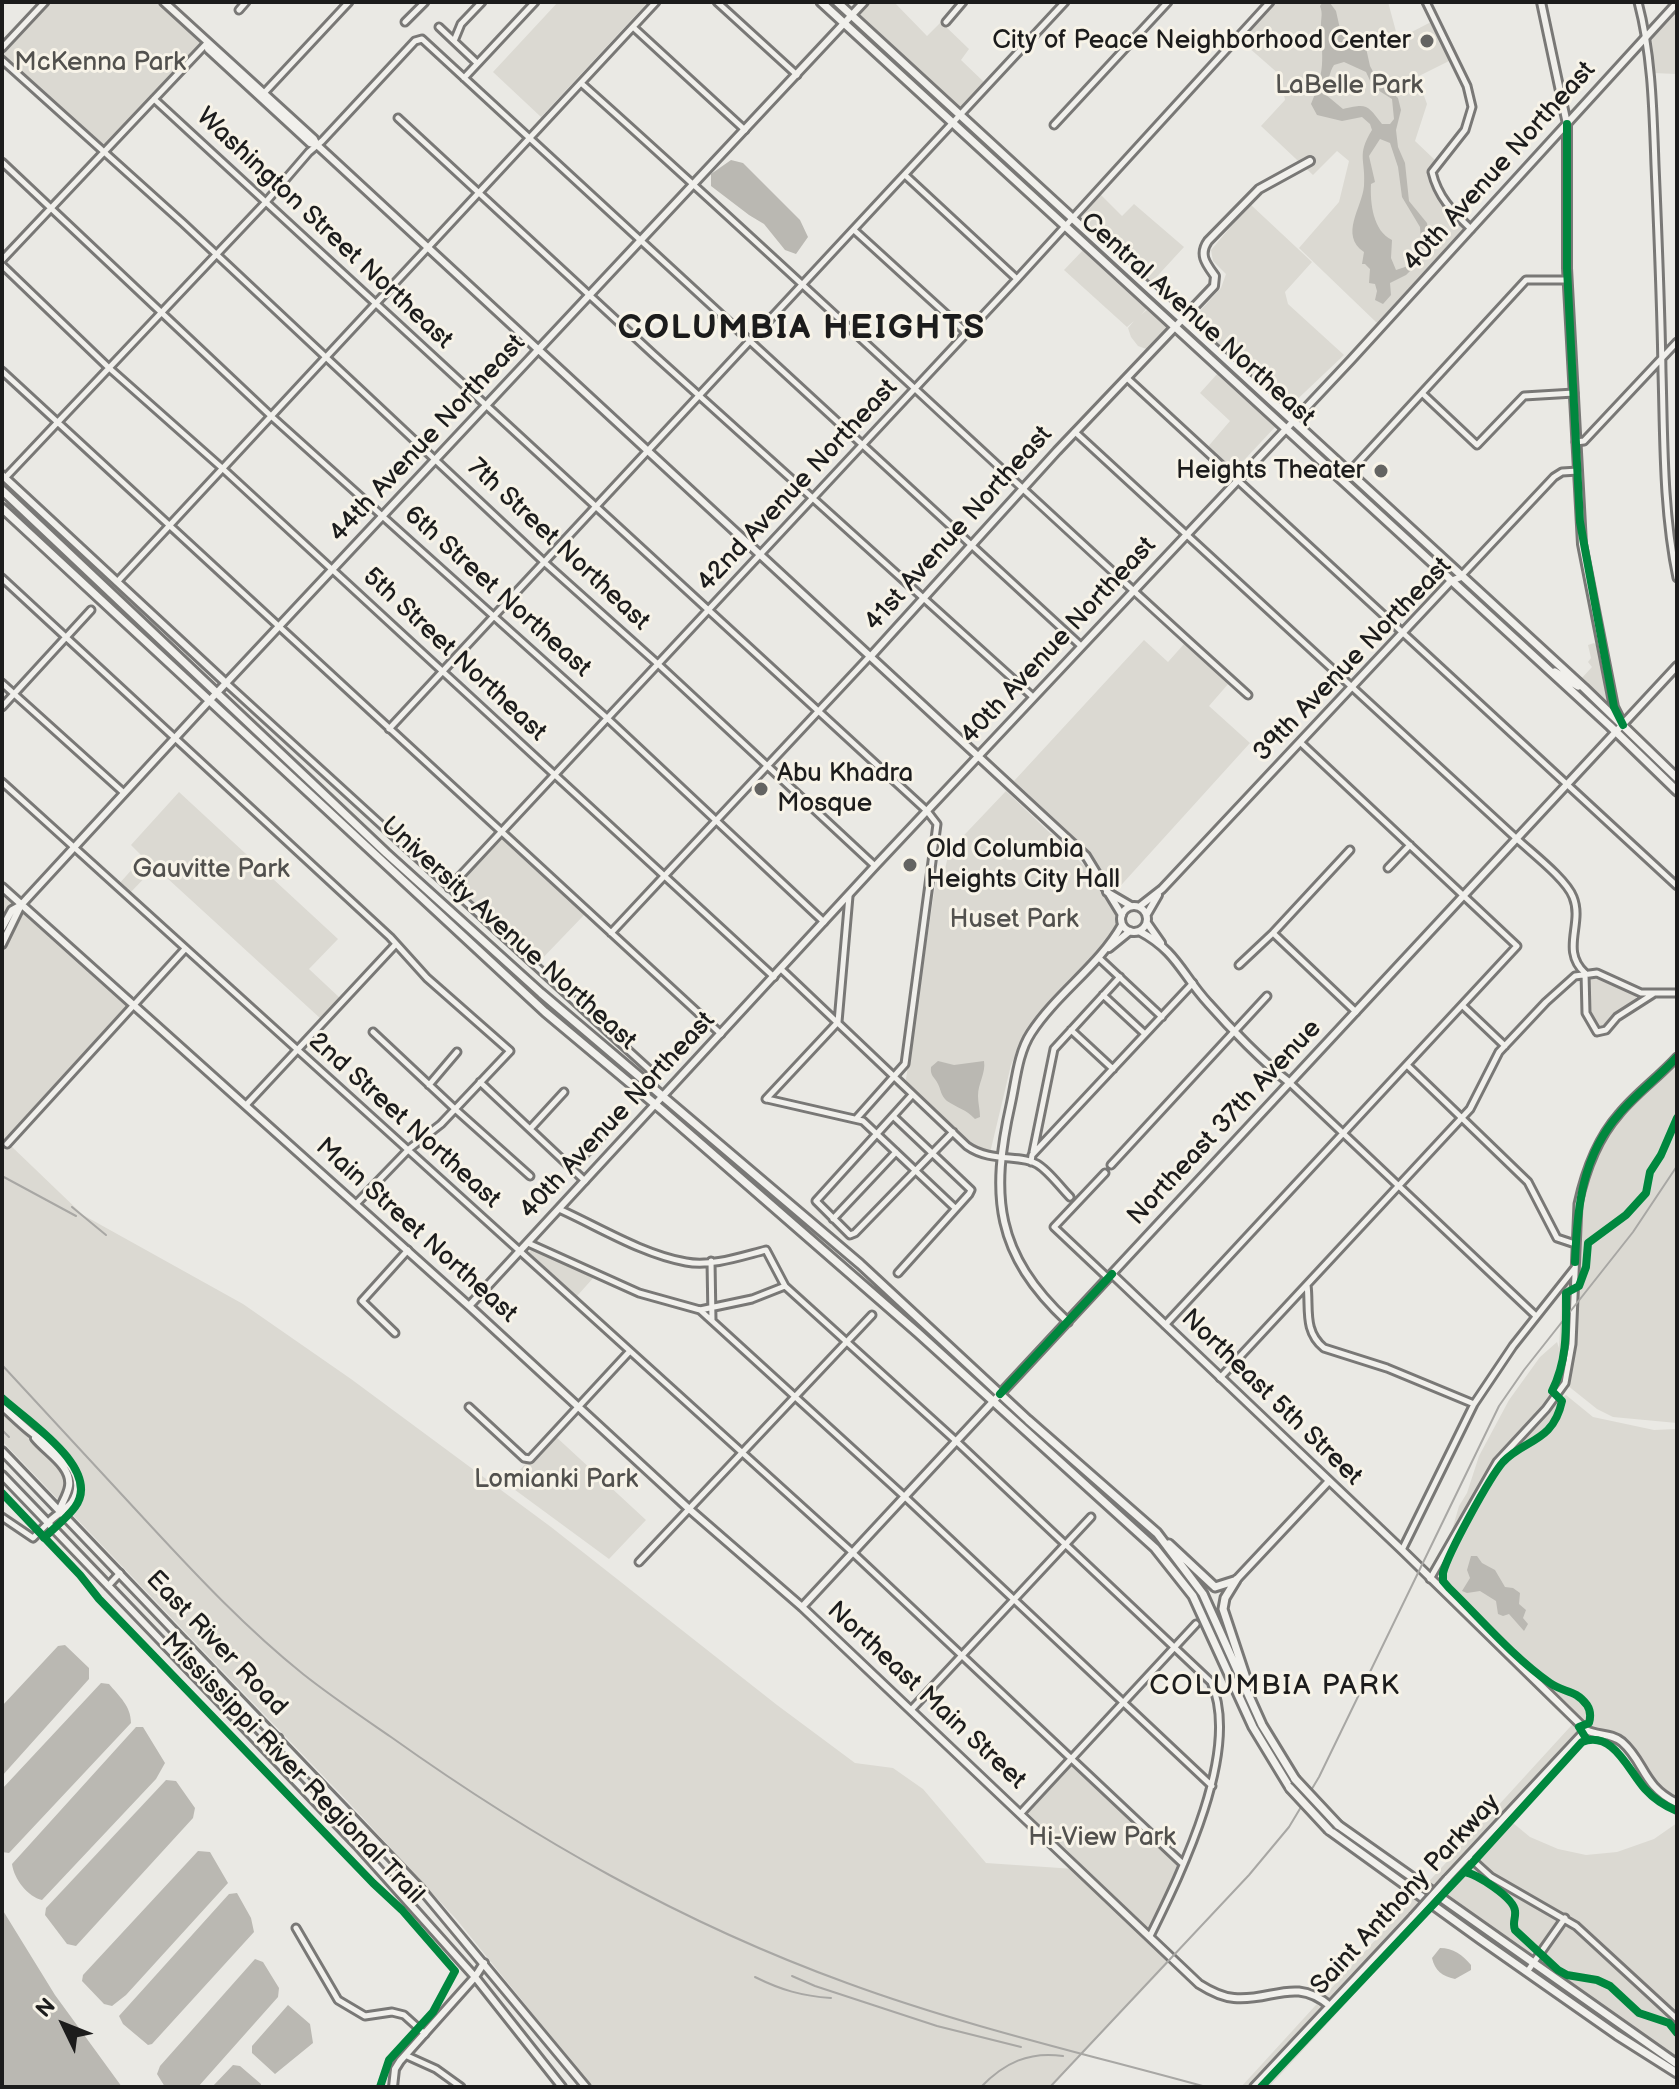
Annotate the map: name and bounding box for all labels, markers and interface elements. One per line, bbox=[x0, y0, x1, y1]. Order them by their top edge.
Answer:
place label: City of Peace Neighborhood Center bbox=[992, 25, 1411, 57]
marker: City of Peace Neighborhood Center bbox=[1418, 32, 1436, 50]
park label: McKenna Park bbox=[14, 47, 186, 79]
street label: 40th Avenue Northeast bbox=[1397, 55, 1603, 279]
park label: LaBelle Park bbox=[1275, 70, 1423, 102]
street label: Washington Street Northeast bbox=[189, 102, 459, 356]
street label: Central Avenue Northeast bbox=[1073, 207, 1321, 433]
district label: COLUMBIA HEIGHTS bbox=[618, 309, 986, 349]
street label: 44th Avenue Northeast bbox=[324, 329, 532, 549]
street label: 42nd Avenue Northeast bbox=[691, 373, 905, 599]
street label: 41st Avenue Northeast bbox=[859, 420, 1059, 638]
street label: 7th Street Northeast bbox=[460, 452, 656, 638]
place label: Heights Theater bbox=[1176, 455, 1365, 487]
marker: Heights Theater bbox=[1372, 462, 1390, 480]
street label: 6th Street Northeast bbox=[397, 500, 597, 684]
street label: 40th Avenue Northeast bbox=[955, 531, 1163, 751]
street label: 39th Avenue Northeast bbox=[1247, 551, 1459, 769]
street label: 5th Street Northeast bbox=[356, 562, 552, 748]
place label: Abu Khadra Mosque bbox=[777, 758, 913, 820]
marker: Abu Khadra Mosque bbox=[752, 780, 770, 798]
street label: University Avenue Northeast bbox=[374, 811, 642, 1057]
place label: Old Columbia Heights City Hall bbox=[926, 834, 1120, 896]
park label: Gauvitte Park bbox=[132, 854, 290, 886]
marker: Old Columbia Heights City Hall bbox=[901, 856, 919, 874]
park label: Huset Park bbox=[950, 904, 1078, 936]
street label: 40th Avenue Northeast bbox=[514, 1006, 722, 1226]
street label: Northeast 37th Avenue bbox=[1122, 1014, 1328, 1232]
street label: 2nd Street Northeast bbox=[302, 1027, 506, 1215]
street label: Main Street Northeast bbox=[309, 1132, 523, 1330]
street label: Northeast 5th Street bbox=[1174, 1303, 1368, 1493]
park label: Lomianki Park bbox=[474, 1464, 638, 1496]
street label: East River Road bbox=[139, 1565, 293, 1723]
street label: Northeast Main Street bbox=[820, 1596, 1032, 1796]
street label: Mississippi River Regional Trail bbox=[154, 1627, 430, 1911]
district label: COLUMBIA PARK bbox=[1149, 1670, 1401, 1704]
street label: Saint Anthony Parkway bbox=[1305, 1788, 1507, 2002]
park label: Hi-View Park bbox=[1028, 1822, 1176, 1854]
north arrow bbox=[24, 1985, 104, 2065]
text: N bbox=[31, 1993, 62, 2024]

